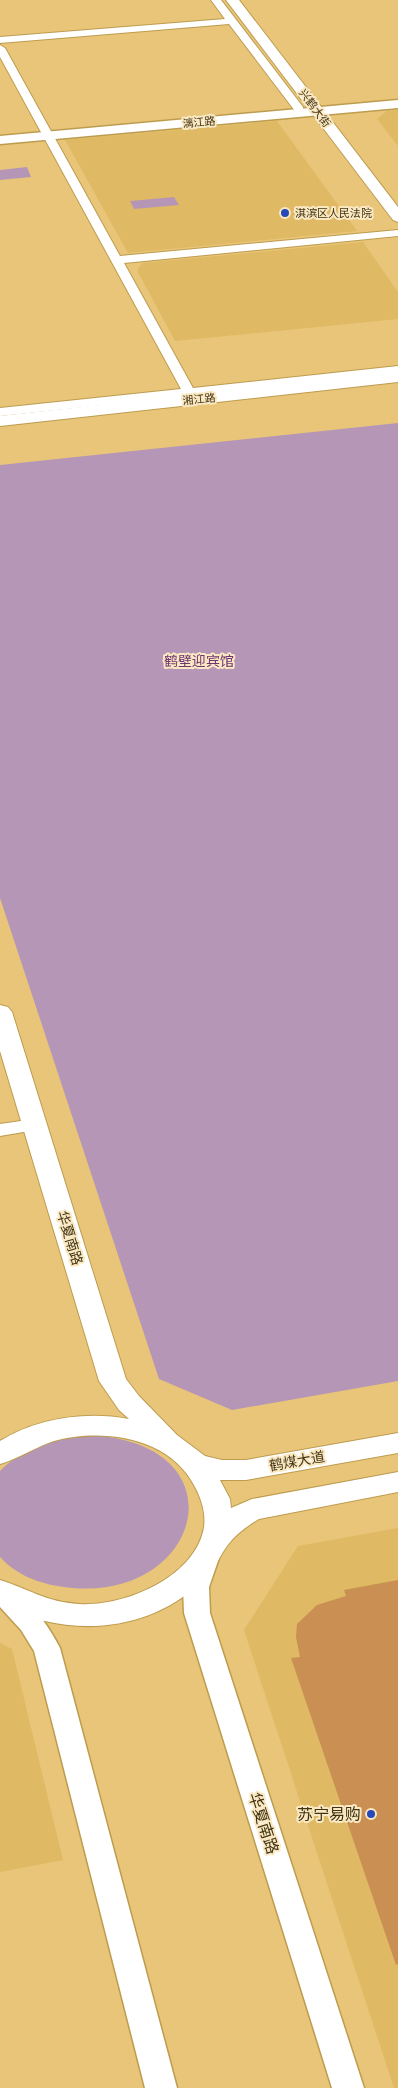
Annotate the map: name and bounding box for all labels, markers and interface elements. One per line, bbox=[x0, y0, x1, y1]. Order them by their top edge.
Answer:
street label: 兴鹤大街 bbox=[296, 86, 334, 130]
street label: 漓江路 bbox=[182, 114, 216, 130]
place label: 淇滨区人民法院 bbox=[295, 206, 372, 220]
marker: 淇滨区人民法院 bbox=[279, 207, 291, 219]
street label: 湘江路 bbox=[182, 390, 216, 408]
park label: 鹤壁迎宾馆 bbox=[164, 652, 234, 670]
street label: 华夏南路 bbox=[53, 1209, 87, 1267]
street label: 鹤煤大道 bbox=[268, 1447, 326, 1475]
street label: 华夏南路 bbox=[245, 1789, 283, 1857]
place label: 苏宁易购 bbox=[297, 1804, 361, 1824]
marker: 苏宁易购 bbox=[365, 1808, 377, 1820]

